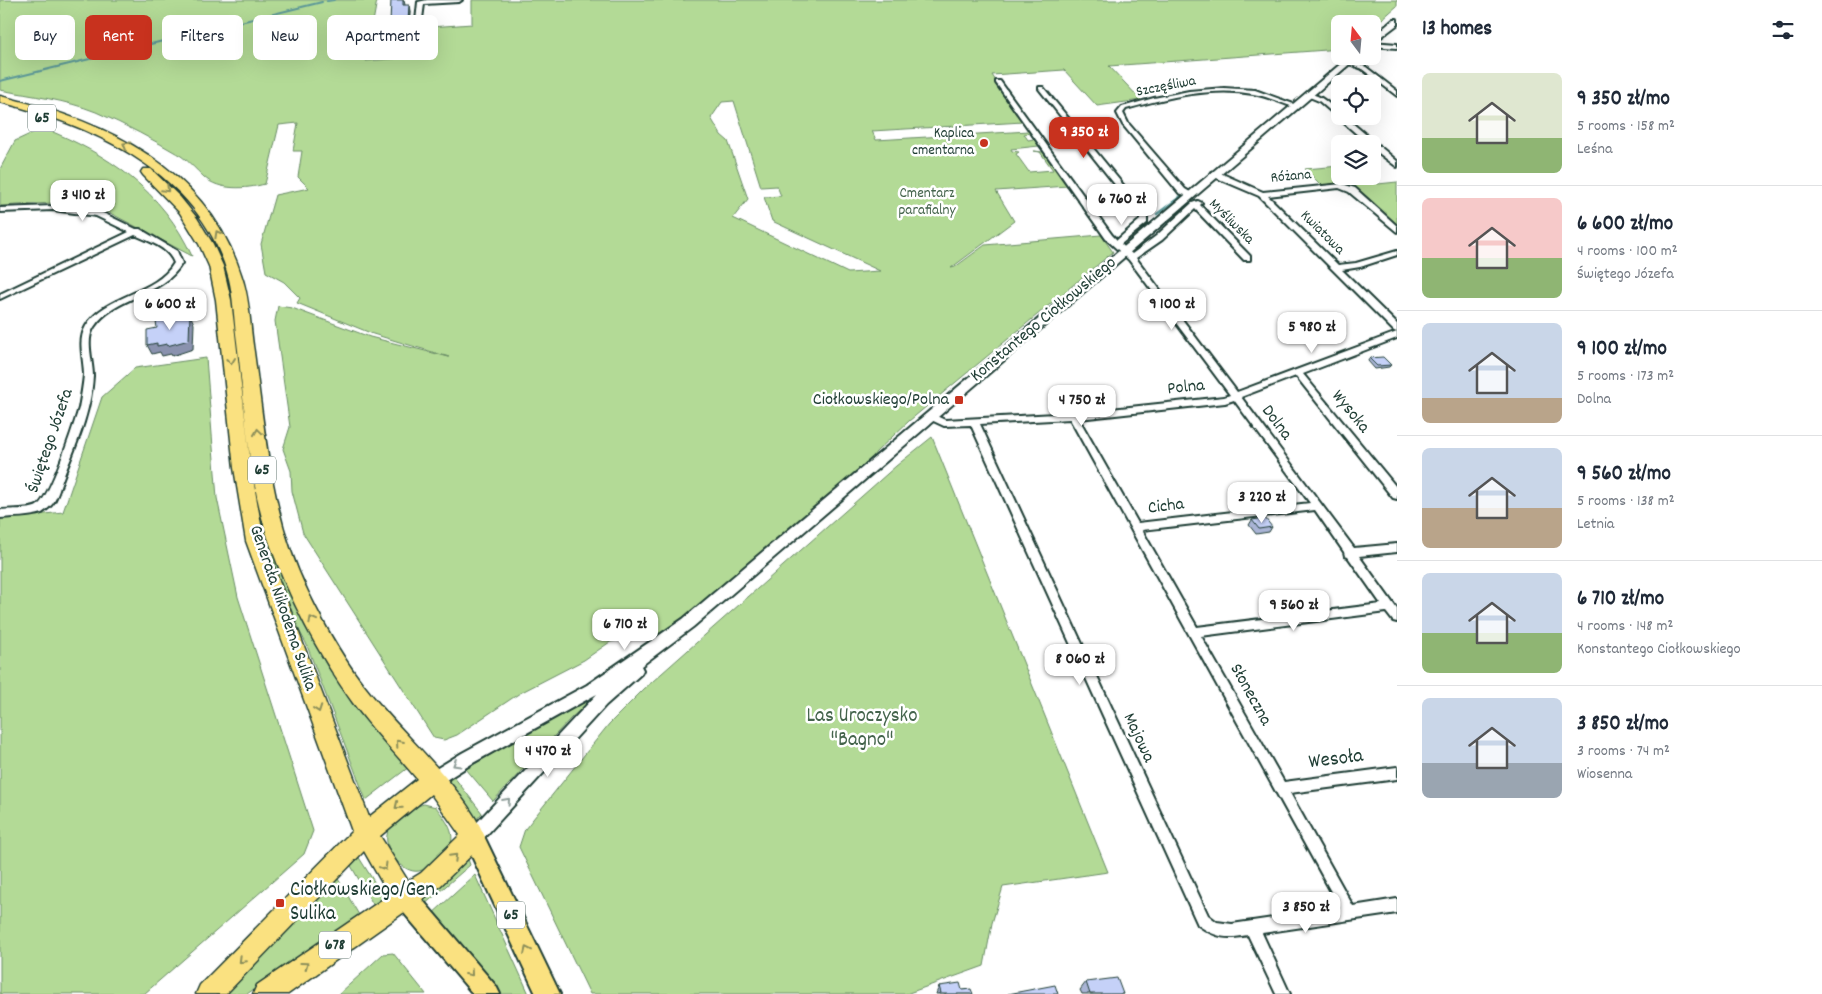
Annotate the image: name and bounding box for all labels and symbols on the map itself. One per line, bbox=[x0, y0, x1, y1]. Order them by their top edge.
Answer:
north arrow bbox=[1331, 15, 1381, 65]
street label: Szczęśliwa bbox=[1134, 70, 1199, 104]
road number: 65 bbox=[28, 105, 56, 132]
pin: 9 350 zł bbox=[1032, 116, 1136, 159]
place label: Kaplica cmentarna bbox=[912, 123, 975, 162]
marker: Kaplica cmentarna bbox=[978, 137, 990, 149]
one-way arrow bbox=[122, 141, 131, 151]
street label: Różana bbox=[1270, 164, 1313, 190]
pin: 3 410 zł bbox=[31, 180, 135, 222]
one-way arrow bbox=[160, 183, 169, 192]
park label: Cmentarz parafialny bbox=[898, 183, 956, 222]
pin: 6 760 zł bbox=[1070, 184, 1174, 226]
street label: Myśliwska bbox=[1203, 194, 1260, 251]
street label: Kwiatowa bbox=[1295, 206, 1350, 261]
one-way arrow bbox=[214, 231, 224, 240]
street label: Konstantego Ciołkowskiego bbox=[965, 251, 1123, 389]
pin: 6 600 zł bbox=[118, 288, 222, 331]
pin: 9 100 zł bbox=[1120, 288, 1224, 331]
pin: 5 980 zł bbox=[1260, 312, 1364, 354]
one-way arrow bbox=[225, 357, 236, 365]
street label: Polna bbox=[1166, 374, 1206, 402]
pin: 4 750 zł bbox=[1030, 384, 1134, 427]
street label: Świętego Józefa bbox=[21, 385, 81, 497]
street label: Wysoka bbox=[1325, 385, 1375, 439]
place label: Ciołkowskiego/Polna bbox=[813, 388, 950, 413]
marker: Ciołkowskiego/Polna bbox=[953, 394, 965, 406]
street label: Dolna bbox=[1254, 400, 1298, 446]
one-way arrow bbox=[254, 427, 264, 436]
road number: 65 bbox=[248, 456, 276, 484]
pin: 3 220 zł bbox=[1210, 482, 1314, 524]
street label: Cicha bbox=[1147, 492, 1186, 522]
street label: Generała Nikodema Sulika bbox=[242, 522, 322, 695]
pin: 9 560 zł bbox=[1242, 590, 1346, 632]
pin: 6 710 zł bbox=[573, 608, 677, 651]
one-way arrow bbox=[308, 616, 318, 625]
pin: 8 060 zł bbox=[1028, 644, 1132, 686]
street label: Słoneczna bbox=[1223, 659, 1278, 731]
park label: Las Uroczysko "Bagno" bbox=[806, 702, 918, 756]
one-way arrow bbox=[312, 704, 322, 713]
street label: Majowa bbox=[1116, 709, 1160, 767]
pin: 4 470 zł bbox=[496, 736, 600, 778]
one-way arrow bbox=[396, 740, 405, 749]
street label: Wesoła bbox=[1307, 742, 1366, 778]
one-way arrow bbox=[453, 757, 462, 767]
one-way arrow bbox=[501, 798, 510, 807]
one-way arrow bbox=[395, 800, 404, 809]
one-way arrow bbox=[448, 854, 457, 863]
one-way arrow bbox=[378, 861, 388, 870]
place label: Ciołkowskiego/Gen. Sulika bbox=[290, 876, 438, 930]
pin: 3 850 zł bbox=[1254, 892, 1358, 934]
marker: Ciołkowskiego/Gen. Sulika bbox=[274, 897, 286, 909]
road number: 65 bbox=[497, 902, 525, 928]
road number: 678 bbox=[319, 932, 351, 958]
one-way arrow bbox=[523, 946, 534, 955]
one-way arrow bbox=[239, 955, 248, 964]
one-way arrow bbox=[299, 962, 309, 971]
one-way arrow bbox=[464, 967, 473, 976]

